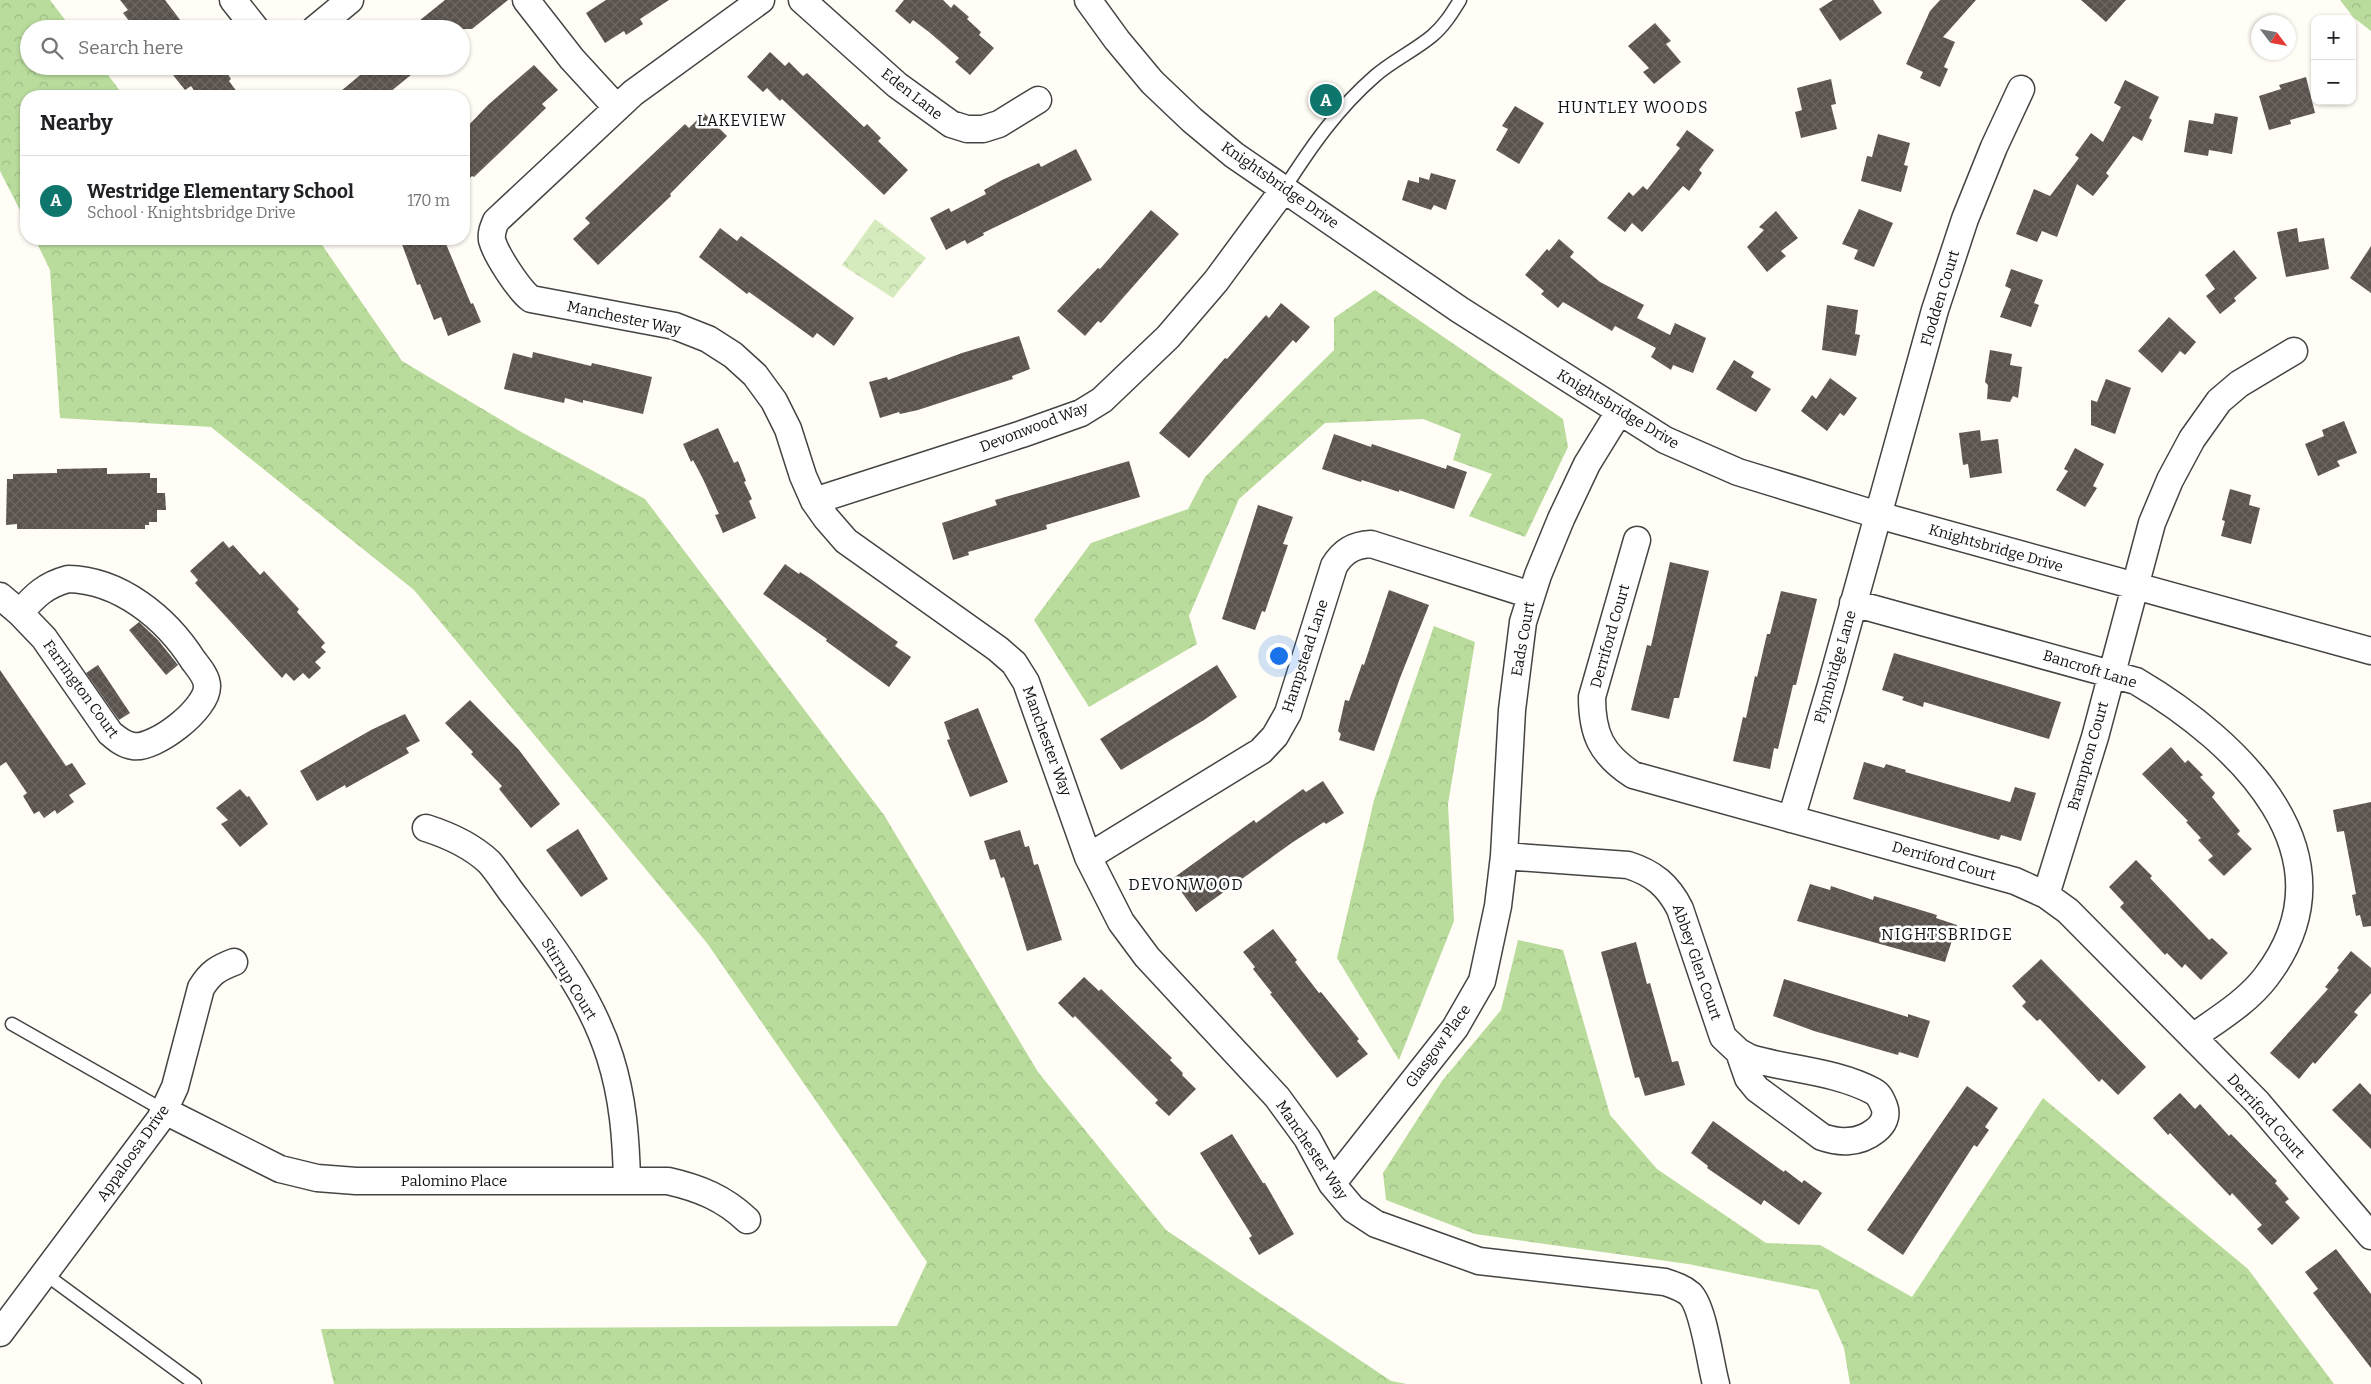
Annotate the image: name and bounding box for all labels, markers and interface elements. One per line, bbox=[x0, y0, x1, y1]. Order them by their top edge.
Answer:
north arrow bbox=[2251, 15, 2296, 60]
map controls bbox=[2311, 15, 2356, 105]
button: + bbox=[2311, 15, 2356, 60]
search box bbox=[20, 20, 470, 75]
icon: search bbox=[38, 34, 66, 62]
text: Search here bbox=[78, 36, 183, 59]
button: − bbox=[2311, 60, 2356, 105]
street label: Eden Lane bbox=[878, 65, 946, 123]
pin: A bbox=[1310, 81, 1342, 119]
district label: HUNTLEY WOODS bbox=[1557, 98, 1709, 117]
text: Nearby bbox=[40, 110, 113, 136]
district label: LAKEVIEW bbox=[697, 111, 787, 130]
street label: Knightsbridge Drive bbox=[1218, 138, 1342, 232]
text: Westridge Elementary School bbox=[87, 180, 354, 203]
text: A bbox=[50, 191, 62, 210]
text: 170 m bbox=[407, 191, 450, 210]
text: School · Knightsbridge Drive bbox=[87, 203, 295, 222]
street label: Flodden Court bbox=[1917, 248, 1963, 348]
street label: Manchester Way bbox=[565, 297, 683, 339]
street label: Knightsbridge Drive bbox=[1554, 365, 1682, 453]
street label: Devonwood Way bbox=[977, 398, 1091, 456]
street label: Knightsbridge Drive bbox=[1927, 520, 2065, 576]
street label: Derriford Court bbox=[1587, 581, 1634, 690]
street label: Hampstead Lane bbox=[1278, 597, 1332, 715]
street label: Eads Court bbox=[1508, 600, 1539, 678]
street label: Plymbridge Lane bbox=[1810, 608, 1860, 726]
street label: Farrington Court bbox=[39, 636, 123, 742]
your location bbox=[1266, 643, 1292, 669]
street label: Bancroft Lane bbox=[2041, 646, 2139, 692]
street label: Manchester Way bbox=[1019, 684, 1075, 799]
street label: Brampton Court bbox=[2064, 699, 2112, 813]
street label: Derriford Court bbox=[1890, 838, 1999, 885]
district label: DEVONWOOD bbox=[1128, 875, 1244, 894]
street label: Abbey Glen Court bbox=[1669, 902, 1726, 1023]
district label: NIGHTSBRIDGE bbox=[1881, 925, 2013, 944]
street label: Stirrup Court bbox=[538, 935, 601, 1024]
street label: Glasgow Place bbox=[1402, 1001, 1474, 1091]
street label: Derriford Court bbox=[2223, 1070, 2309, 1162]
street label: Manchester Way bbox=[1272, 1097, 1352, 1203]
street label: Appaloosa Drive bbox=[93, 1101, 173, 1205]
street label: Palomino Place bbox=[401, 1172, 507, 1190]

